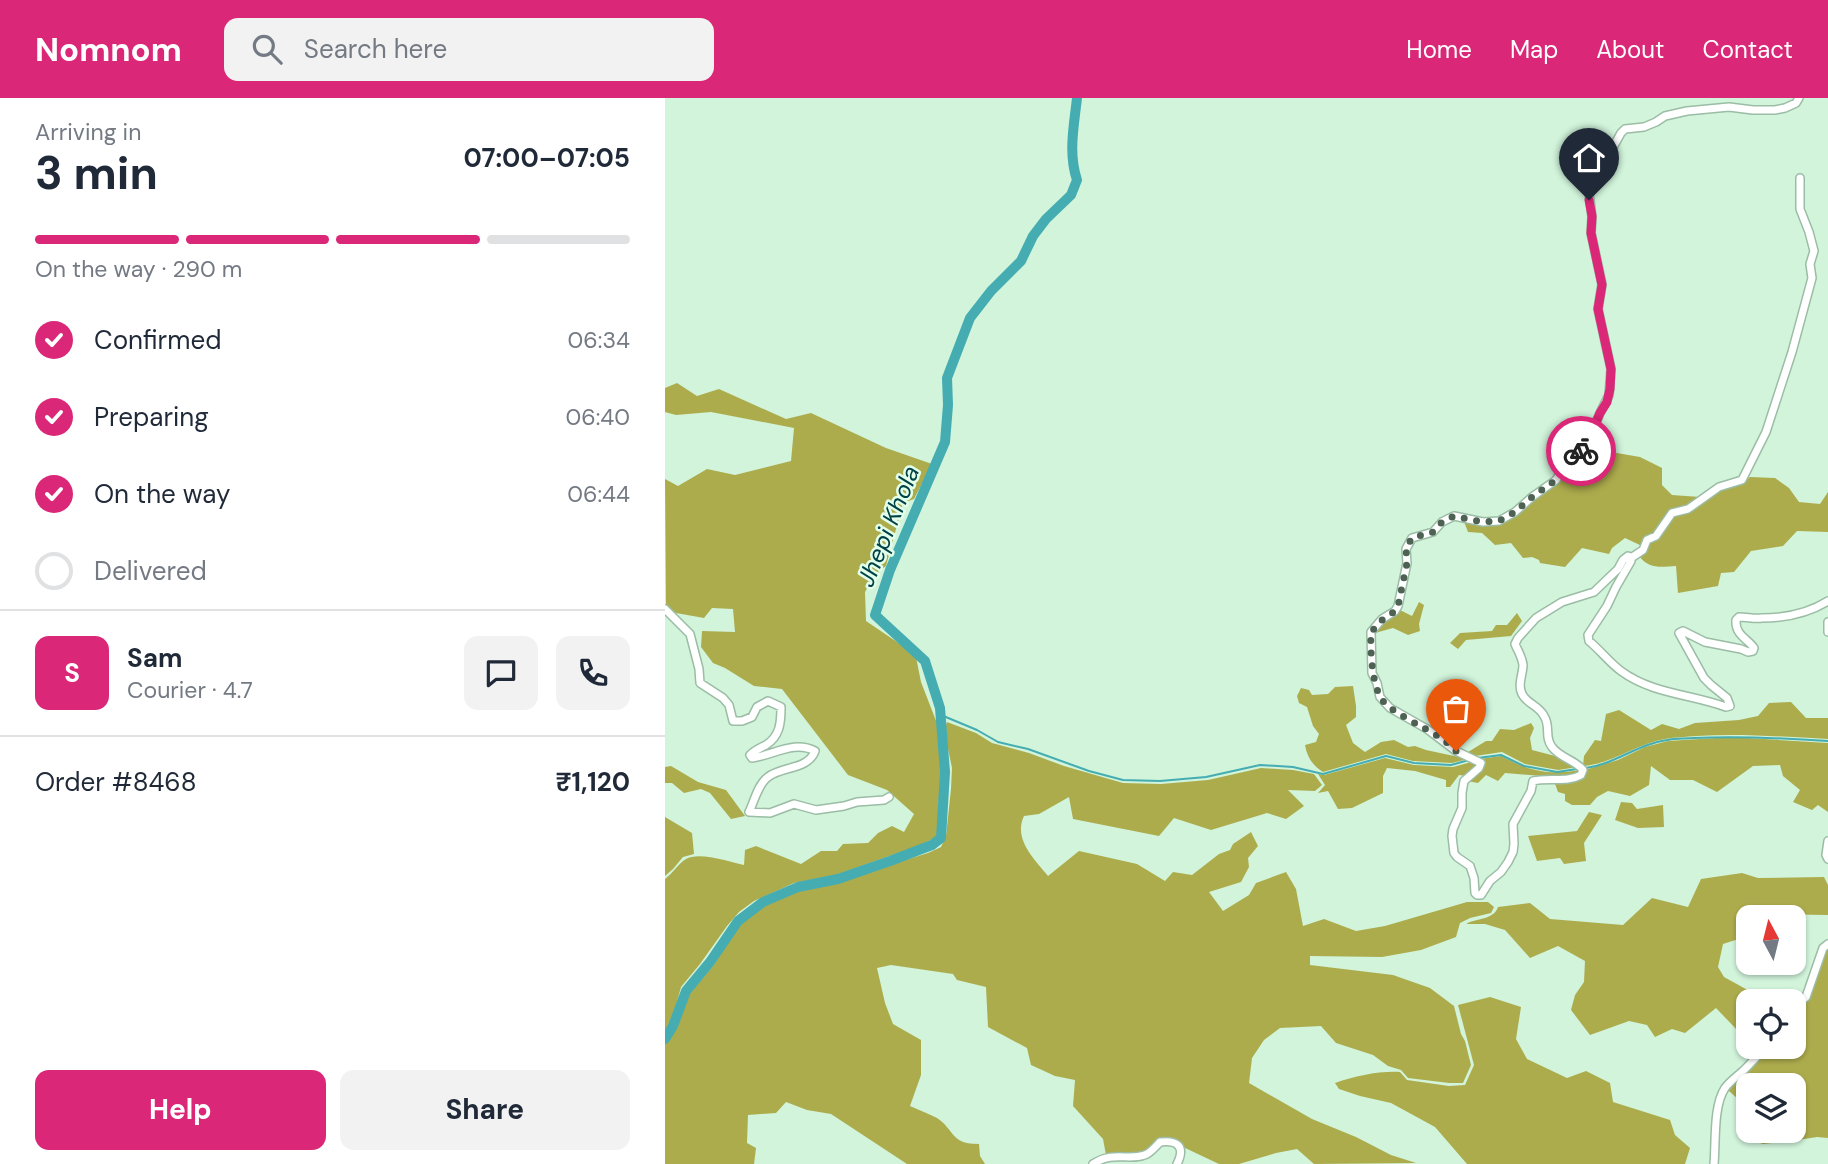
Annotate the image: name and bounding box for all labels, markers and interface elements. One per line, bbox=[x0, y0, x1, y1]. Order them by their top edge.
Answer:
search box bbox=[224, 18, 714, 81]
text: Nomnom bbox=[35, 28, 182, 71]
icon: search bbox=[248, 30, 286, 68]
text: Search here bbox=[304, 32, 447, 66]
text: Home bbox=[1406, 34, 1472, 65]
text: Map bbox=[1510, 34, 1558, 65]
text: About bbox=[1596, 34, 1665, 65]
text: Contact bbox=[1703, 34, 1793, 65]
text: Arriving in bbox=[35, 117, 141, 147]
pin bbox=[1559, 128, 1619, 200]
icon: home bbox=[1570, 139, 1608, 177]
text: 07:00–07:05 bbox=[463, 141, 630, 175]
text: 3 min bbox=[35, 143, 158, 203]
text: On the way · 290 m bbox=[35, 254, 242, 284]
icon: check bbox=[35, 321, 73, 359]
text: Confirmed bbox=[94, 323, 221, 357]
text: 06:34 bbox=[568, 325, 630, 355]
icon: check bbox=[35, 398, 73, 436]
text: Preparing bbox=[94, 400, 209, 434]
text: 06:40 bbox=[565, 402, 630, 432]
courier bbox=[1546, 416, 1616, 486]
icon: bike bbox=[1562, 432, 1600, 470]
water label: Jhepi Khola bbox=[850, 461, 926, 591]
icon: check bbox=[35, 475, 73, 513]
text: On the way bbox=[94, 477, 230, 511]
text: 06:44 bbox=[567, 479, 630, 509]
text: Delivered bbox=[94, 554, 207, 588]
button: chat bbox=[464, 636, 538, 710]
button: phone bbox=[556, 636, 630, 710]
text: Sam bbox=[127, 641, 182, 675]
text: S bbox=[64, 656, 80, 690]
text: Courier · 4.7 bbox=[127, 675, 253, 705]
pin bbox=[1426, 679, 1486, 751]
icon: bag bbox=[1437, 690, 1475, 728]
text: Order #8468 bbox=[35, 765, 197, 799]
text: ₹1,120 bbox=[555, 765, 630, 799]
north arrow bbox=[1736, 905, 1806, 975]
map controls bbox=[1736, 905, 1806, 1143]
button: locate bbox=[1736, 989, 1806, 1059]
button: Help bbox=[35, 1070, 326, 1150]
button: Share bbox=[340, 1070, 630, 1150]
button: layers bbox=[1736, 1073, 1806, 1143]

